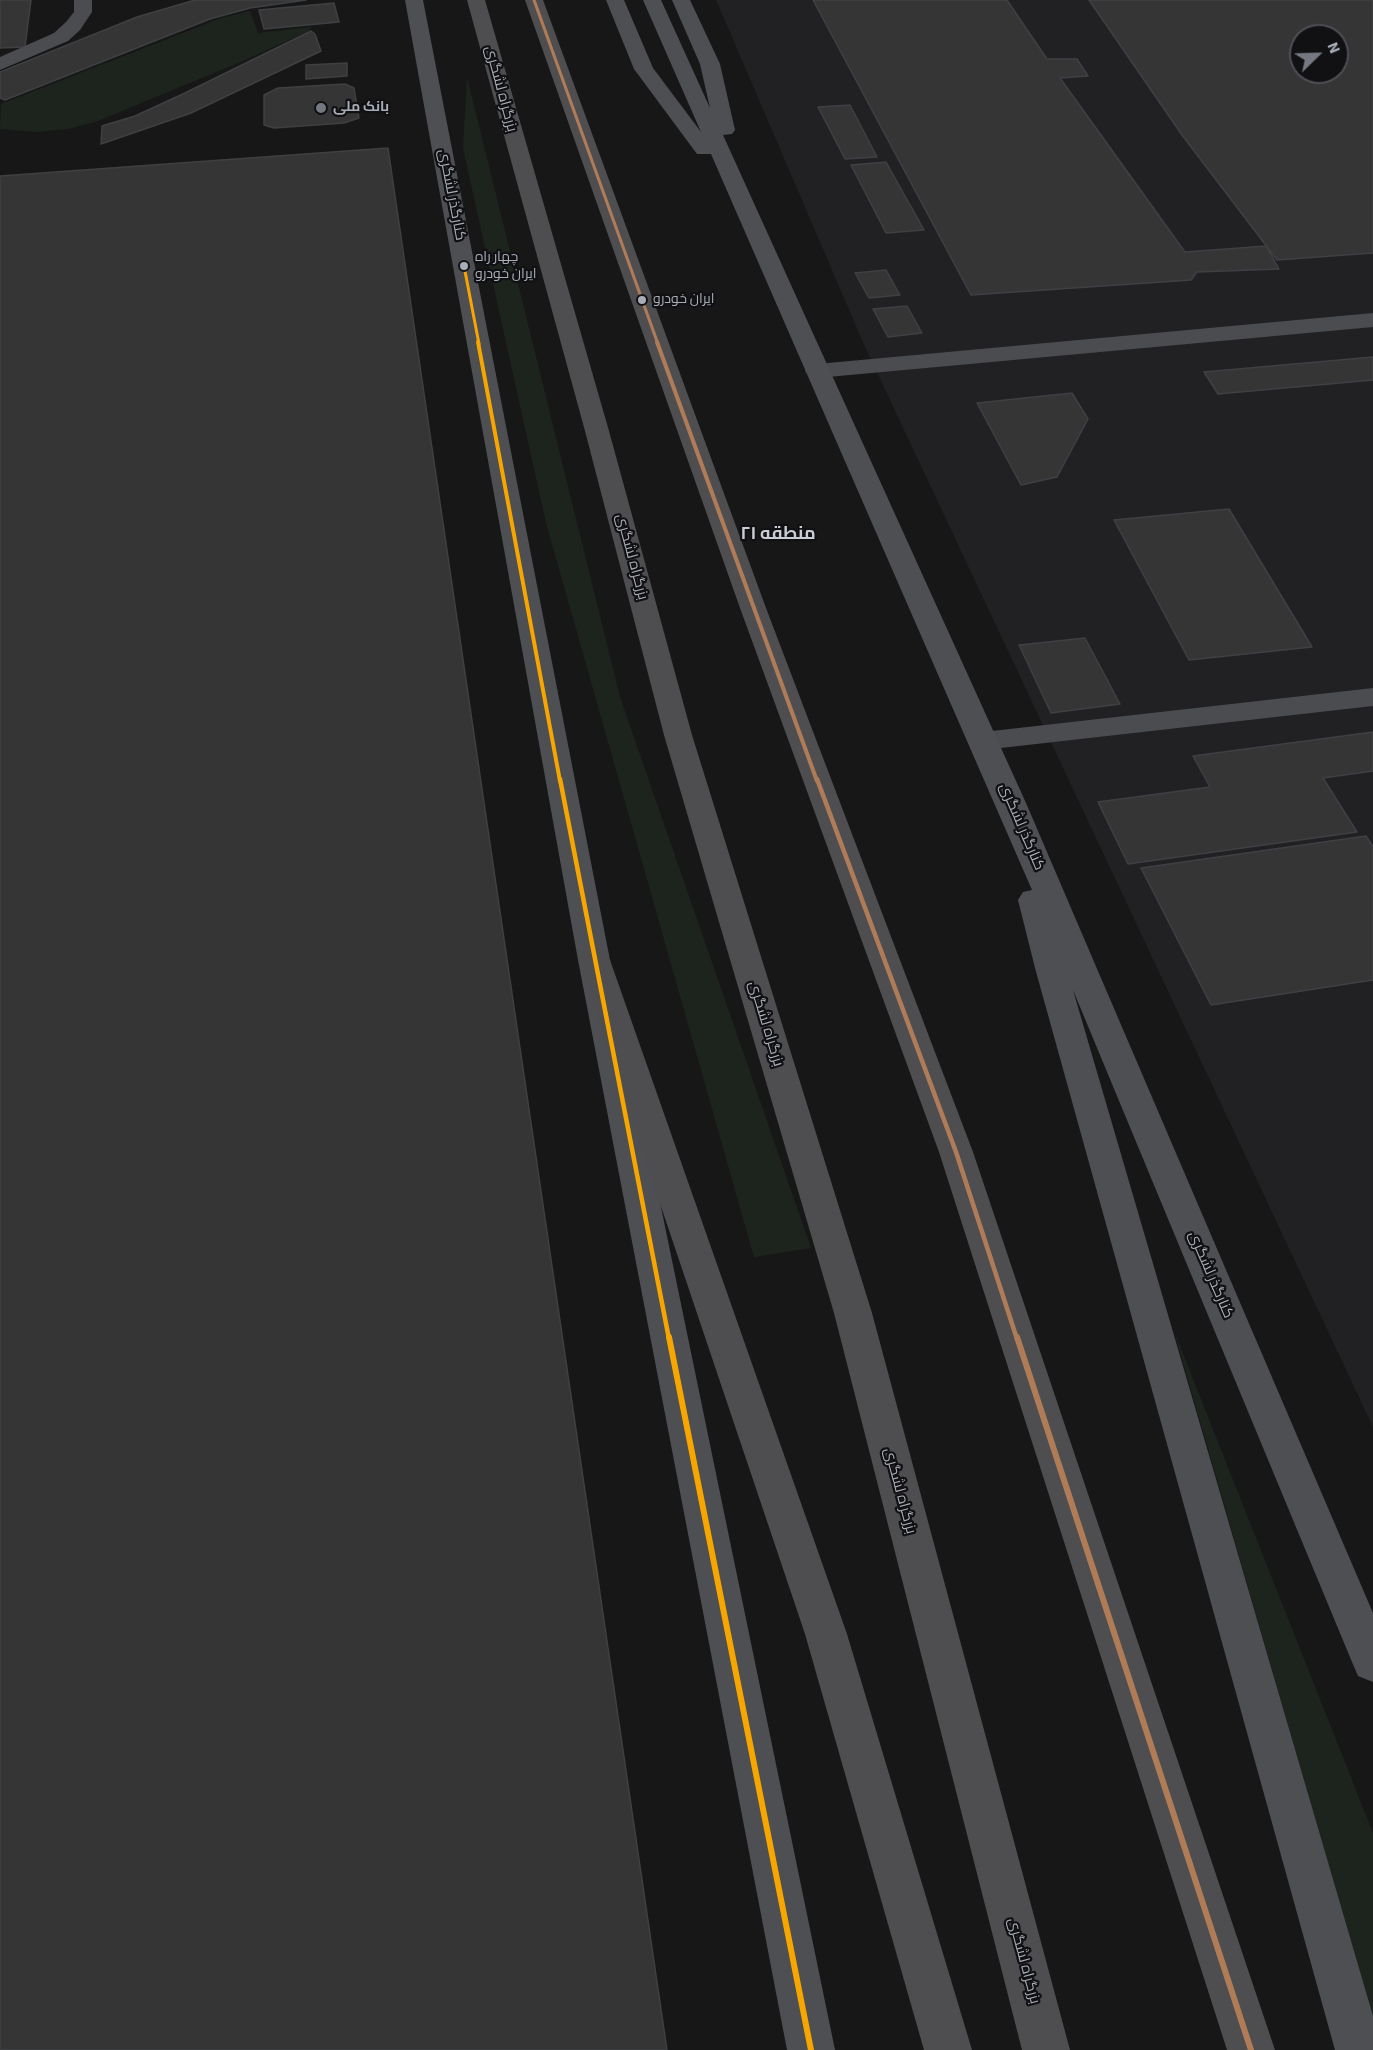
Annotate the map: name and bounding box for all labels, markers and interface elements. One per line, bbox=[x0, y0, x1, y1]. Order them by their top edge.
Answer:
north arrow bbox=[1289, 24, 1349, 84]
text: N bbox=[1322, 39, 1346, 57]
street label: بزرگراه لشگری bbox=[480, 44, 520, 134]
place label: بانک ملی bbox=[333, 100, 389, 116]
marker: بانک ملی bbox=[314, 101, 328, 115]
street label: کنارگذر لشگری bbox=[433, 148, 469, 242]
place label: چهار راه ایران خودرو bbox=[475, 250, 537, 282]
marker: چهار راه ایران خودرو bbox=[458, 260, 470, 272]
place label: ایران خودرو bbox=[653, 292, 715, 308]
marker: ایران خودرو bbox=[636, 294, 648, 306]
street label: بزرگراه لشگری bbox=[611, 512, 651, 602]
district label: منطقه ۲۱ bbox=[740, 524, 816, 546]
street label: کنارگذر لشگری bbox=[995, 781, 1047, 873]
street label: بزرگراه لشگری bbox=[743, 979, 787, 1069]
street label: کنارگذر لشگری bbox=[1184, 1229, 1236, 1321]
street label: بزرگراه لشگری bbox=[879, 1446, 919, 1536]
street label: بزرگراه لشگری bbox=[1003, 1916, 1043, 2006]

